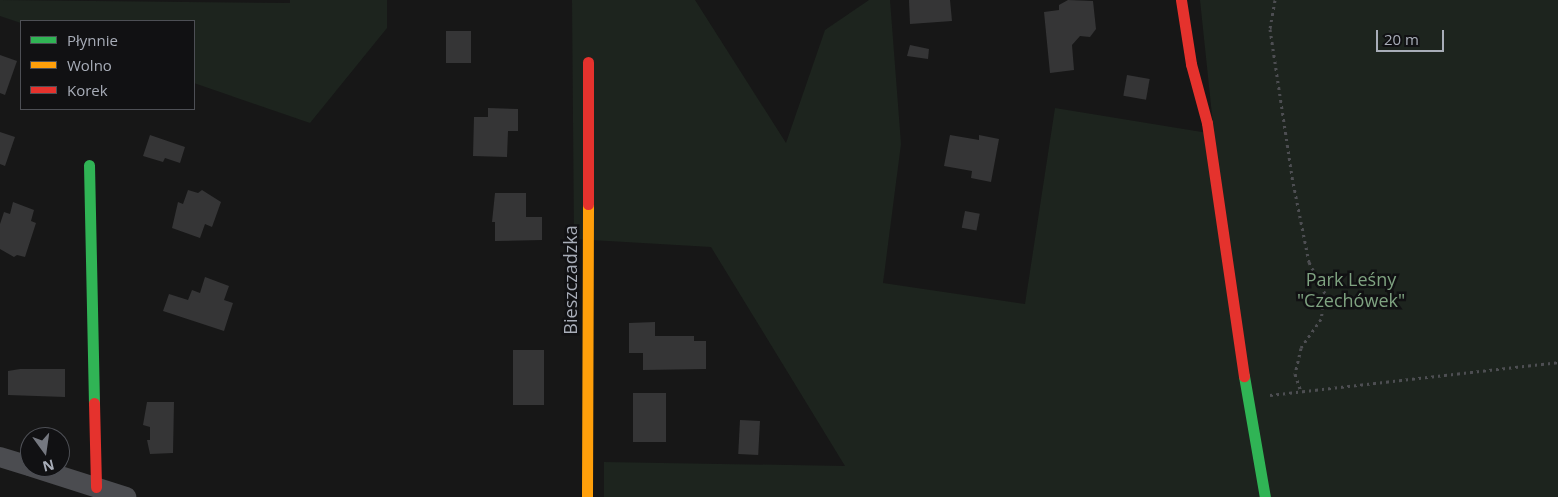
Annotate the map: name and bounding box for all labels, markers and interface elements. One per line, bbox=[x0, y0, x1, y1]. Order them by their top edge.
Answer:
legend bbox=[20, 20, 195, 110]
scale bar bbox=[1378, 20, 1446, 52]
text: 20 m bbox=[1384, 29, 1419, 49]
text: Płynnie bbox=[67, 30, 118, 50]
text: Wolno bbox=[67, 55, 112, 75]
text: Korek bbox=[67, 80, 108, 100]
street label: Bieszczadzka bbox=[559, 225, 581, 335]
park label: Park Leśny "Czechówek" bbox=[1297, 269, 1405, 312]
north arrow bbox=[20, 427, 70, 477]
text: N bbox=[41, 455, 56, 477]

